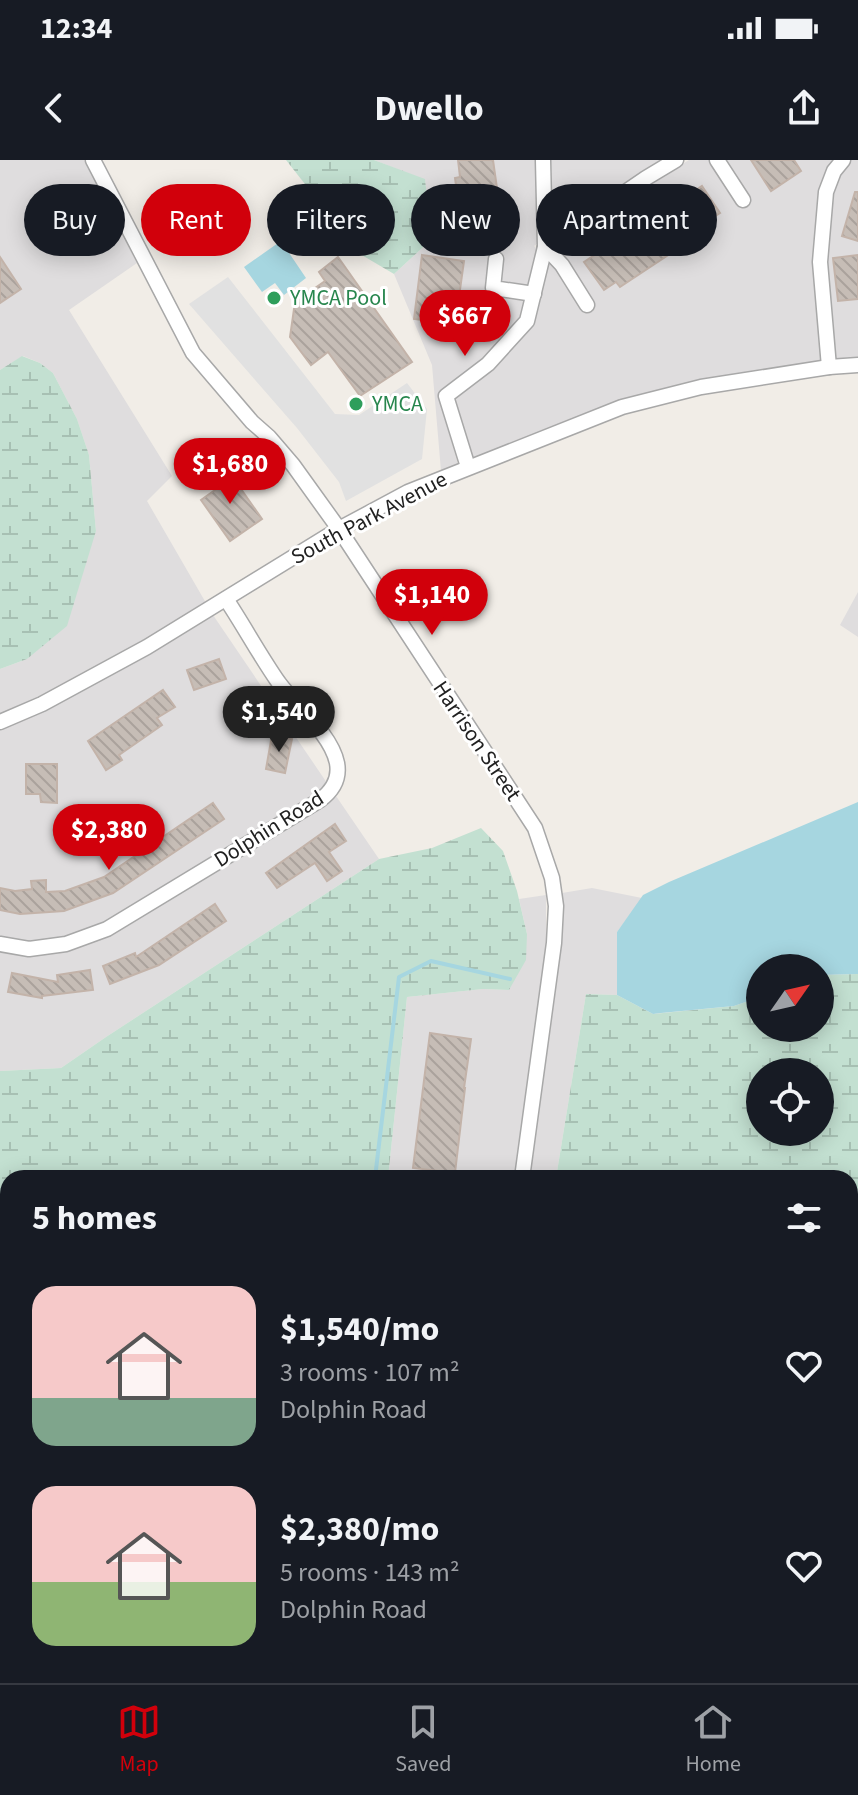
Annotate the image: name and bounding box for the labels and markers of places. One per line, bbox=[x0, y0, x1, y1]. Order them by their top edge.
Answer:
place label: YMCA Pool bbox=[289, 282, 387, 314]
marker: YMCA Pool bbox=[265, 289, 283, 307]
pin: $667 bbox=[418, 290, 512, 358]
place label: YMCA bbox=[371, 388, 423, 420]
marker: YMCA bbox=[347, 395, 365, 413]
pin: $1,680 bbox=[165, 438, 295, 506]
pin: $1,140 bbox=[367, 569, 497, 637]
pin: $1,540 bbox=[214, 686, 344, 754]
pin: $2,380 bbox=[44, 804, 174, 872]

